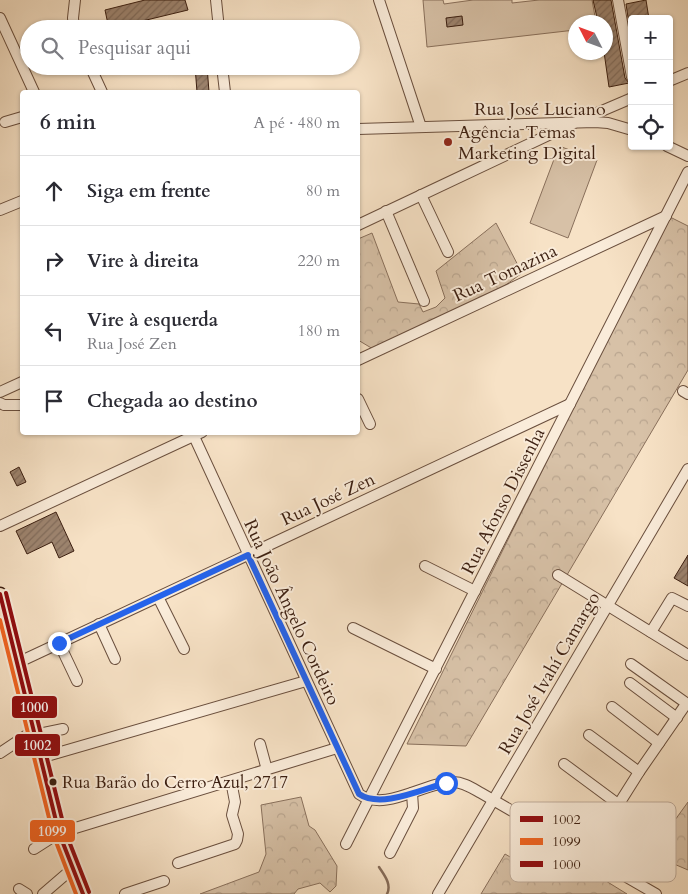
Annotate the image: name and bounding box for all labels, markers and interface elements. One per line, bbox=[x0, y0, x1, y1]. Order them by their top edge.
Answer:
north arrow bbox=[568, 15, 613, 60]
map controls bbox=[628, 15, 673, 150]
button: + bbox=[628, 15, 673, 60]
search box bbox=[20, 20, 360, 75]
icon: search bbox=[38, 34, 66, 62]
text: Pesquisar aqui bbox=[78, 35, 191, 61]
button: − bbox=[628, 60, 673, 105]
street label: Rua José Luciano bbox=[474, 97, 606, 122]
button: locate bbox=[628, 105, 673, 150]
text: 6 min bbox=[40, 108, 96, 137]
text: A pé · 480 m bbox=[253, 112, 340, 134]
place label: Agência Temas Marketing Digital bbox=[458, 120, 596, 166]
marker: Agência Temas Marketing Digital bbox=[442, 136, 454, 148]
icon: ahead bbox=[40, 177, 68, 205]
text: Siga em frente bbox=[87, 178, 211, 204]
text: 80 m bbox=[306, 180, 340, 202]
street label: Rua Tomazina bbox=[449, 238, 561, 308]
icon: right bbox=[40, 247, 68, 275]
text: Vire à direita bbox=[87, 248, 199, 274]
text: 220 m bbox=[298, 250, 340, 272]
text: Vire à esquerda bbox=[87, 307, 218, 333]
icon: left bbox=[40, 317, 68, 345]
text: 180 m bbox=[298, 320, 340, 342]
text: Rua José Zen bbox=[87, 333, 177, 355]
icon: arrive bbox=[40, 387, 68, 415]
text: Chegada ao destino bbox=[87, 388, 258, 414]
street label: Rua Afonso Dissenha bbox=[456, 423, 551, 579]
street label: Rua José Zen bbox=[277, 466, 380, 532]
street label: Rua João Ângelo Cordeiro bbox=[237, 515, 346, 710]
street label: Rua José Ivahí Camargo bbox=[493, 587, 606, 759]
route end bbox=[48, 632, 71, 655]
line badge: 1000 bbox=[11, 695, 58, 719]
text: 1000 bbox=[20, 698, 48, 717]
line badge: 1002 bbox=[14, 733, 61, 757]
text: 1002 bbox=[23, 736, 51, 755]
place label: Rua Barão do Cerro Azul, 2717 bbox=[62, 771, 288, 794]
route start bbox=[435, 772, 458, 795]
marker: Rua Barão do Cerro Azul, 2717 bbox=[48, 777, 58, 787]
legend bbox=[510, 802, 676, 882]
text: 1002 bbox=[552, 810, 581, 829]
line badge: 1099 bbox=[29, 819, 76, 843]
text: 1099 bbox=[38, 822, 66, 841]
text: 1099 bbox=[552, 832, 581, 851]
text: 1000 bbox=[552, 855, 581, 874]

